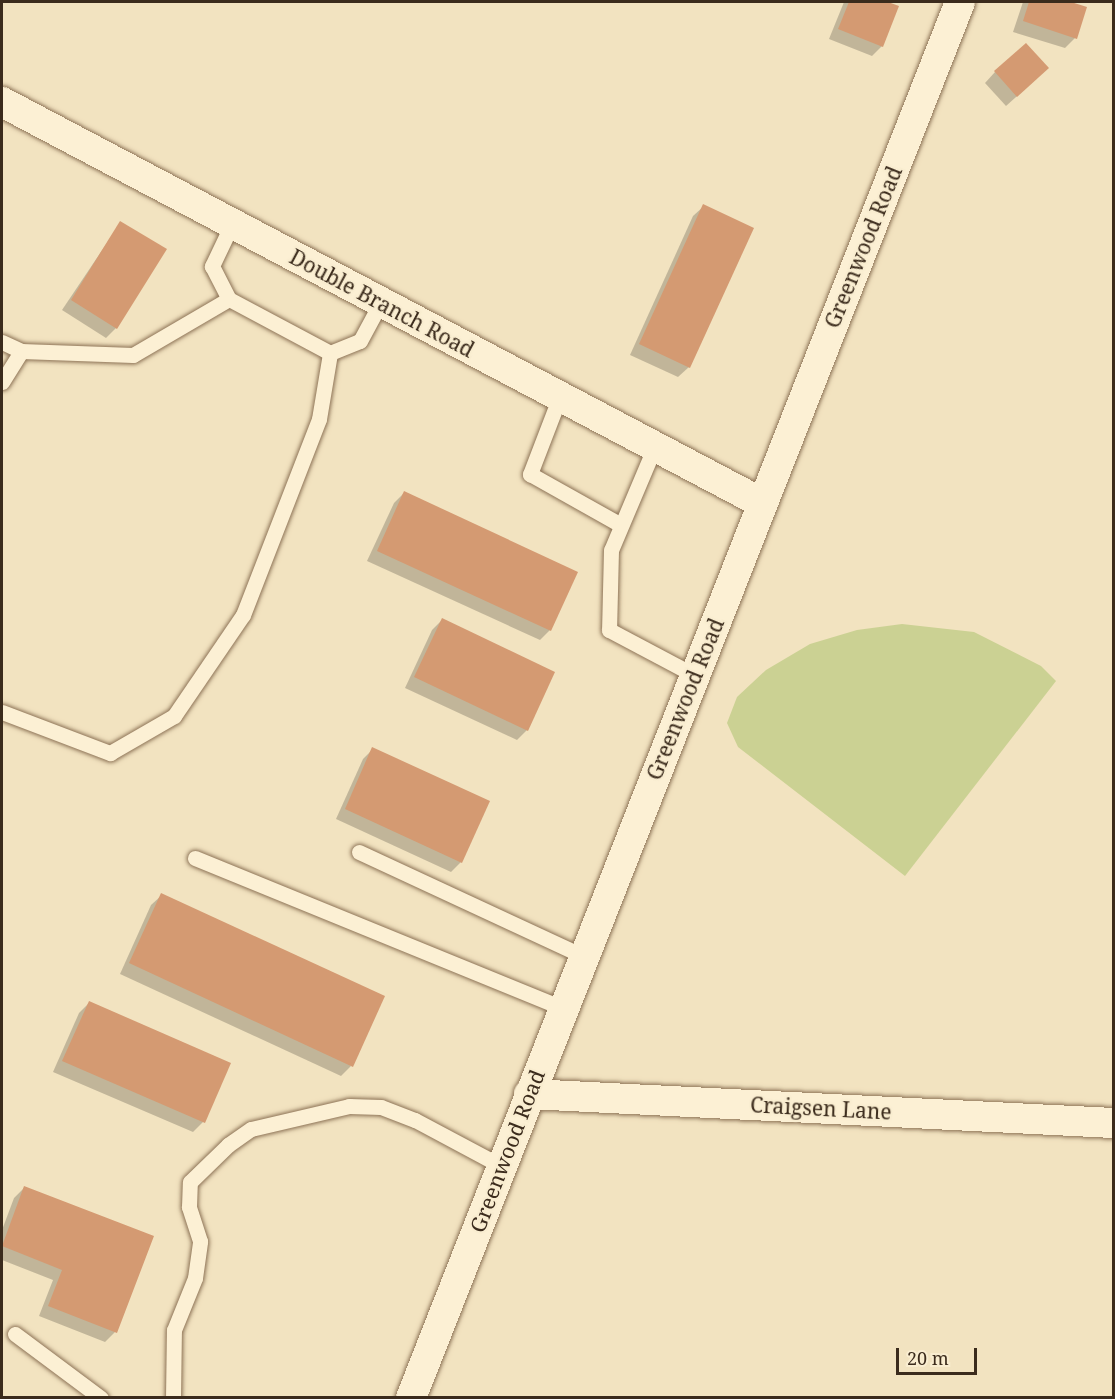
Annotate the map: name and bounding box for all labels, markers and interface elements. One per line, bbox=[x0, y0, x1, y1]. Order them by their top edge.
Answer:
street label: Greenwood Road bbox=[819, 162, 907, 332]
street label: Double Branch Road bbox=[286, 244, 478, 362]
street label: Greenwood Road bbox=[641, 614, 729, 784]
street label: Greenwood Road bbox=[464, 1066, 550, 1236]
street label: Craigsen Lane bbox=[750, 1092, 892, 1124]
scale bar bbox=[899, 1336, 980, 1374]
text: 20 m bbox=[907, 1346, 949, 1370]

